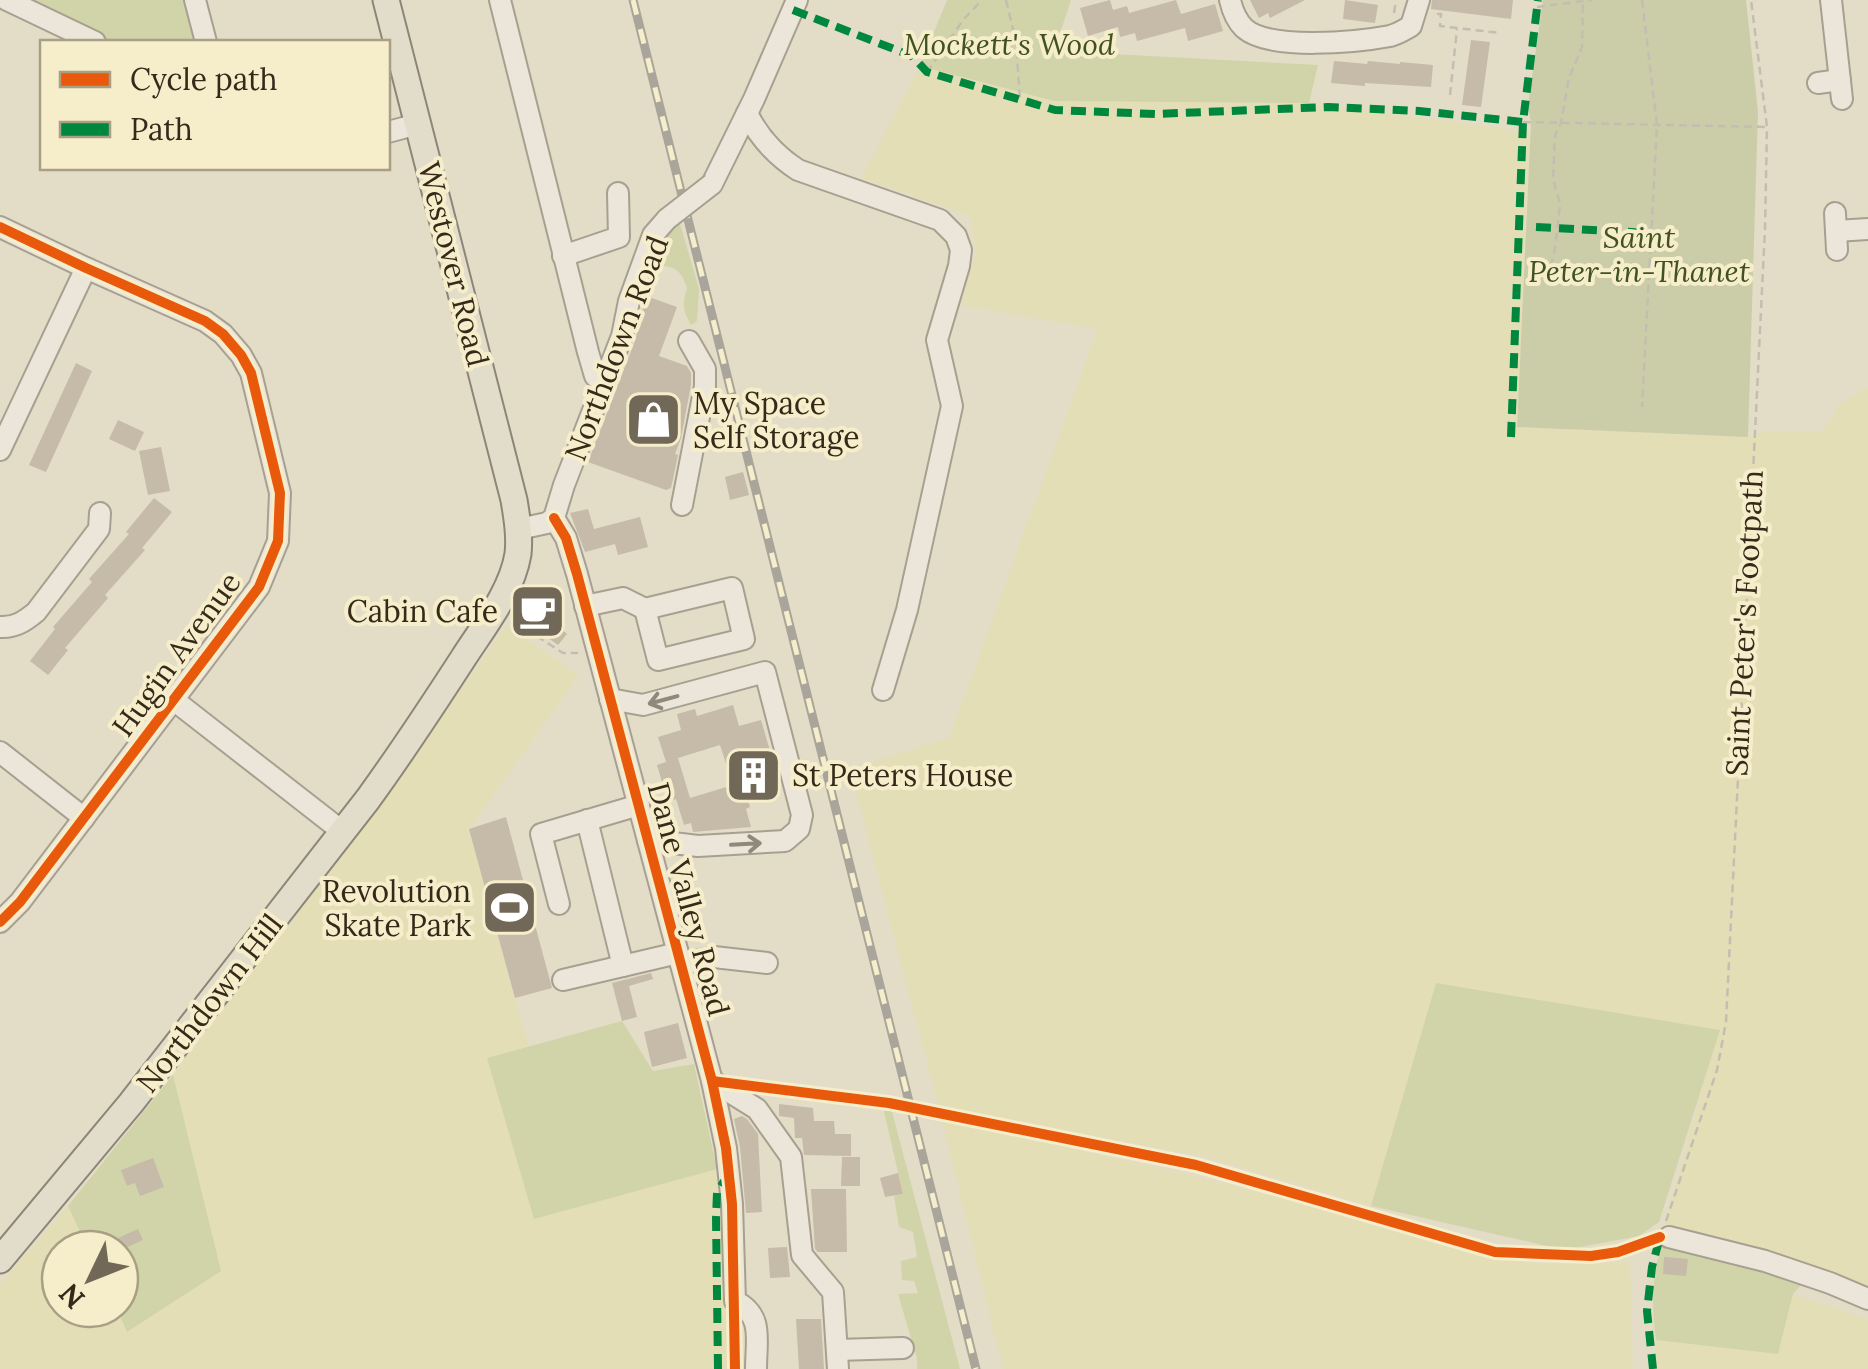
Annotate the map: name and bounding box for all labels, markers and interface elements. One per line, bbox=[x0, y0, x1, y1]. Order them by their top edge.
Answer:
park label: Mockett's Wood bbox=[903, 25, 1115, 63]
legend bbox=[40, 40, 390, 170]
text: Cycle path bbox=[130, 60, 278, 99]
text: Path bbox=[130, 110, 193, 148]
street label: Westover Road bbox=[410, 158, 498, 370]
park label: Saint Peter-in-Thanet bbox=[1528, 218, 1750, 290]
street label: Northdown Road bbox=[556, 230, 676, 466]
place label: My Space Self Storage bbox=[693, 384, 859, 457]
shop icon: My Space Self Storage bbox=[624, 390, 684, 450]
street label: Saint Peter's Footpath bbox=[1717, 469, 1771, 777]
street label: Hugin Avenue bbox=[103, 564, 249, 744]
cafe icon: Cabin Cafe bbox=[507, 581, 567, 641]
place label: Cabin Cafe bbox=[347, 592, 498, 630]
one-way arrow bbox=[648, 691, 680, 710]
building icon: St Peters House bbox=[723, 745, 783, 805]
place label: St Peters House bbox=[792, 756, 1013, 794]
street label: Dane Valley Road bbox=[639, 778, 738, 1020]
one-way arrow bbox=[729, 834, 761, 853]
place label: Revolution Skate Park bbox=[322, 872, 471, 944]
sports icon: Revolution Skate Park bbox=[480, 878, 540, 938]
street label: Northdown Hill bbox=[127, 906, 291, 1100]
north arrow bbox=[40, 1229, 140, 1329]
text: N bbox=[51, 1276, 92, 1316]

